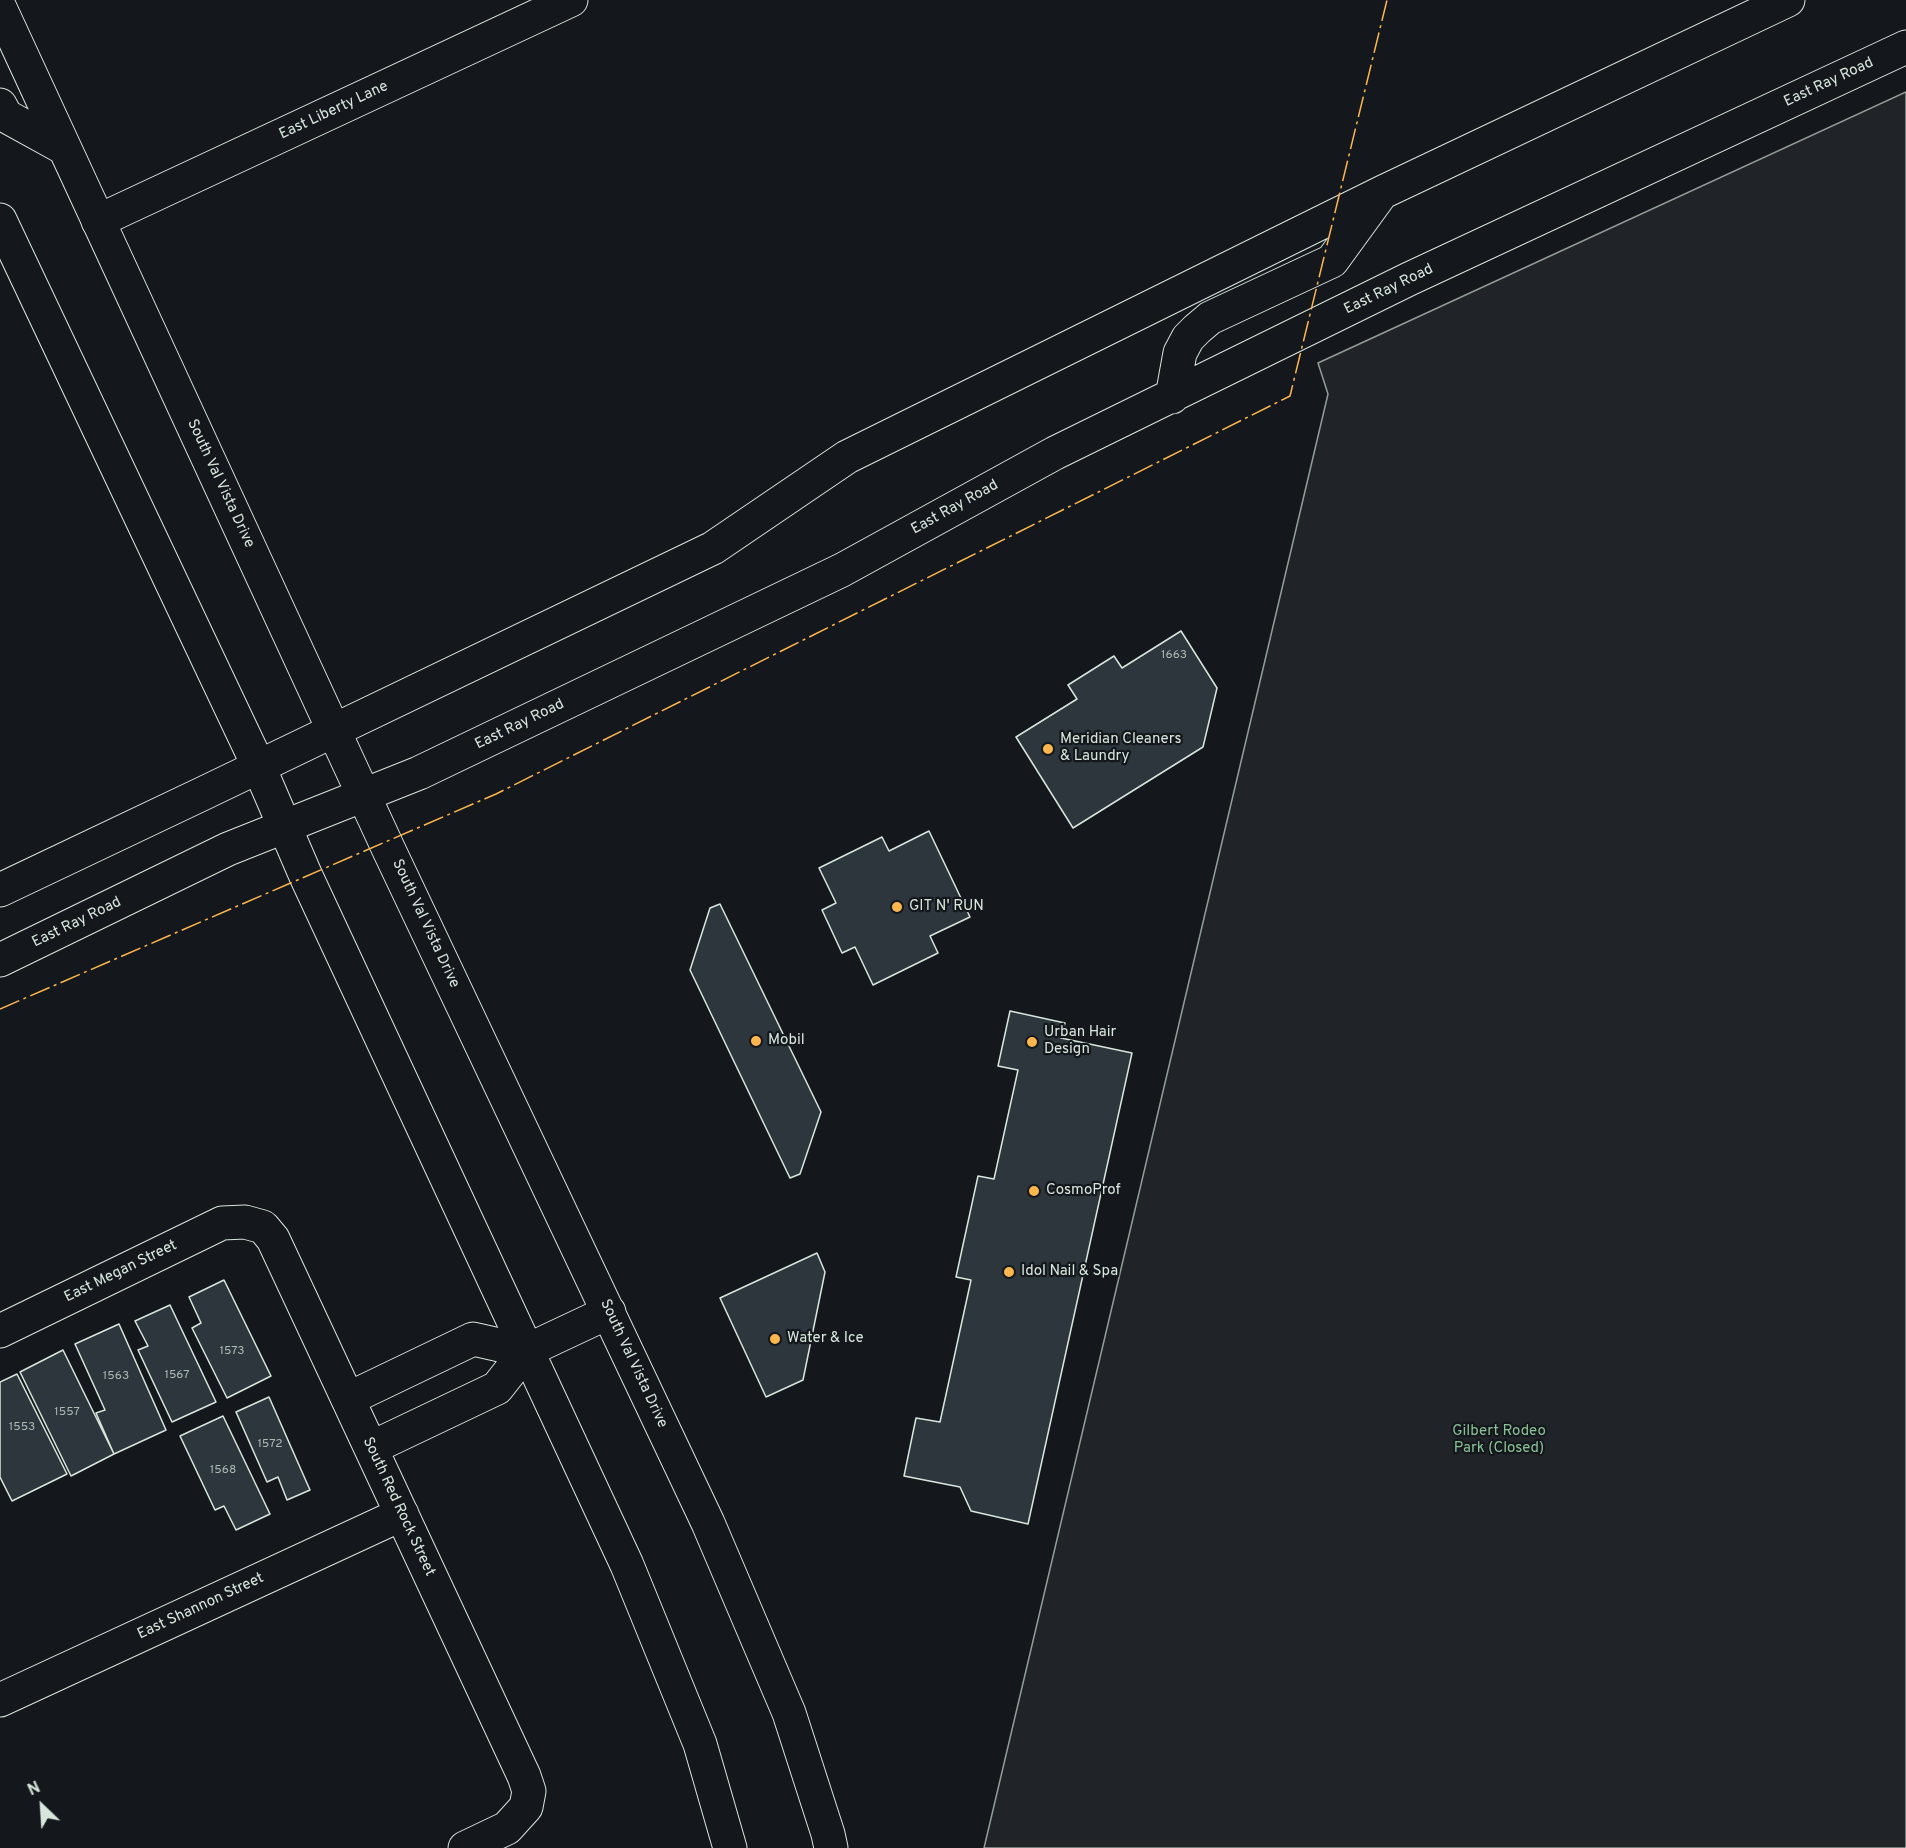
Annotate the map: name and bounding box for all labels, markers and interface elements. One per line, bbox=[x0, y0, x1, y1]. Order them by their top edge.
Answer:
street label: East Ray Road bbox=[1781, 54, 1877, 112]
street label: East Liberty Lane bbox=[277, 78, 391, 144]
street label: East Ray Road bbox=[1342, 261, 1436, 319]
street label: South Val Vista Drive bbox=[182, 417, 258, 551]
street label: East Ray Road bbox=[908, 477, 1002, 539]
house number: 1663 bbox=[1161, 649, 1187, 663]
street label: East Ray Road bbox=[473, 696, 567, 754]
place label: Meridian Cleaners & Laundry bbox=[1060, 731, 1181, 766]
marker: Meridian Cleaners & Laundry bbox=[1041, 742, 1055, 756]
street label: South Val Vista Drive bbox=[387, 857, 463, 991]
street label: East Ray Road bbox=[30, 894, 124, 952]
place label: GIT N' RUN bbox=[909, 898, 984, 916]
marker: GIT N' RUN bbox=[890, 900, 904, 914]
place label: Urban Hair Design bbox=[1044, 1024, 1116, 1059]
place label: Mobil bbox=[768, 1032, 805, 1050]
marker: Mobil bbox=[749, 1034, 763, 1048]
marker: Urban Hair Design bbox=[1025, 1035, 1039, 1049]
place label: CosmoProf bbox=[1046, 1182, 1120, 1200]
marker: CosmoProf bbox=[1027, 1184, 1041, 1198]
street label: East Megan Street bbox=[62, 1237, 180, 1307]
place label: Idol Nail & Spa bbox=[1021, 1263, 1118, 1281]
marker: Idol Nail & Spa bbox=[1002, 1265, 1016, 1279]
street label: South Val Vista Drive bbox=[595, 1297, 671, 1431]
place label: Water & Ice bbox=[787, 1330, 864, 1348]
marker: Water & Ice bbox=[768, 1332, 782, 1346]
house number: 1573 bbox=[219, 1345, 245, 1359]
house number: 1567 bbox=[164, 1369, 190, 1383]
house number: 1563 bbox=[103, 1370, 129, 1384]
house number: 1557 bbox=[54, 1406, 80, 1420]
house number: 1553 bbox=[9, 1421, 35, 1435]
park label: Gilbert Rodeo Park (Closed) bbox=[1452, 1423, 1546, 1458]
street label: South Red Rock Street bbox=[358, 1435, 438, 1579]
house number: 1572 bbox=[257, 1438, 283, 1452]
house number: 1568 bbox=[210, 1464, 236, 1478]
street label: East Shannon Street bbox=[135, 1570, 267, 1644]
north arrow bbox=[12, 1776, 72, 1836]
text: N bbox=[25, 1778, 44, 1801]

